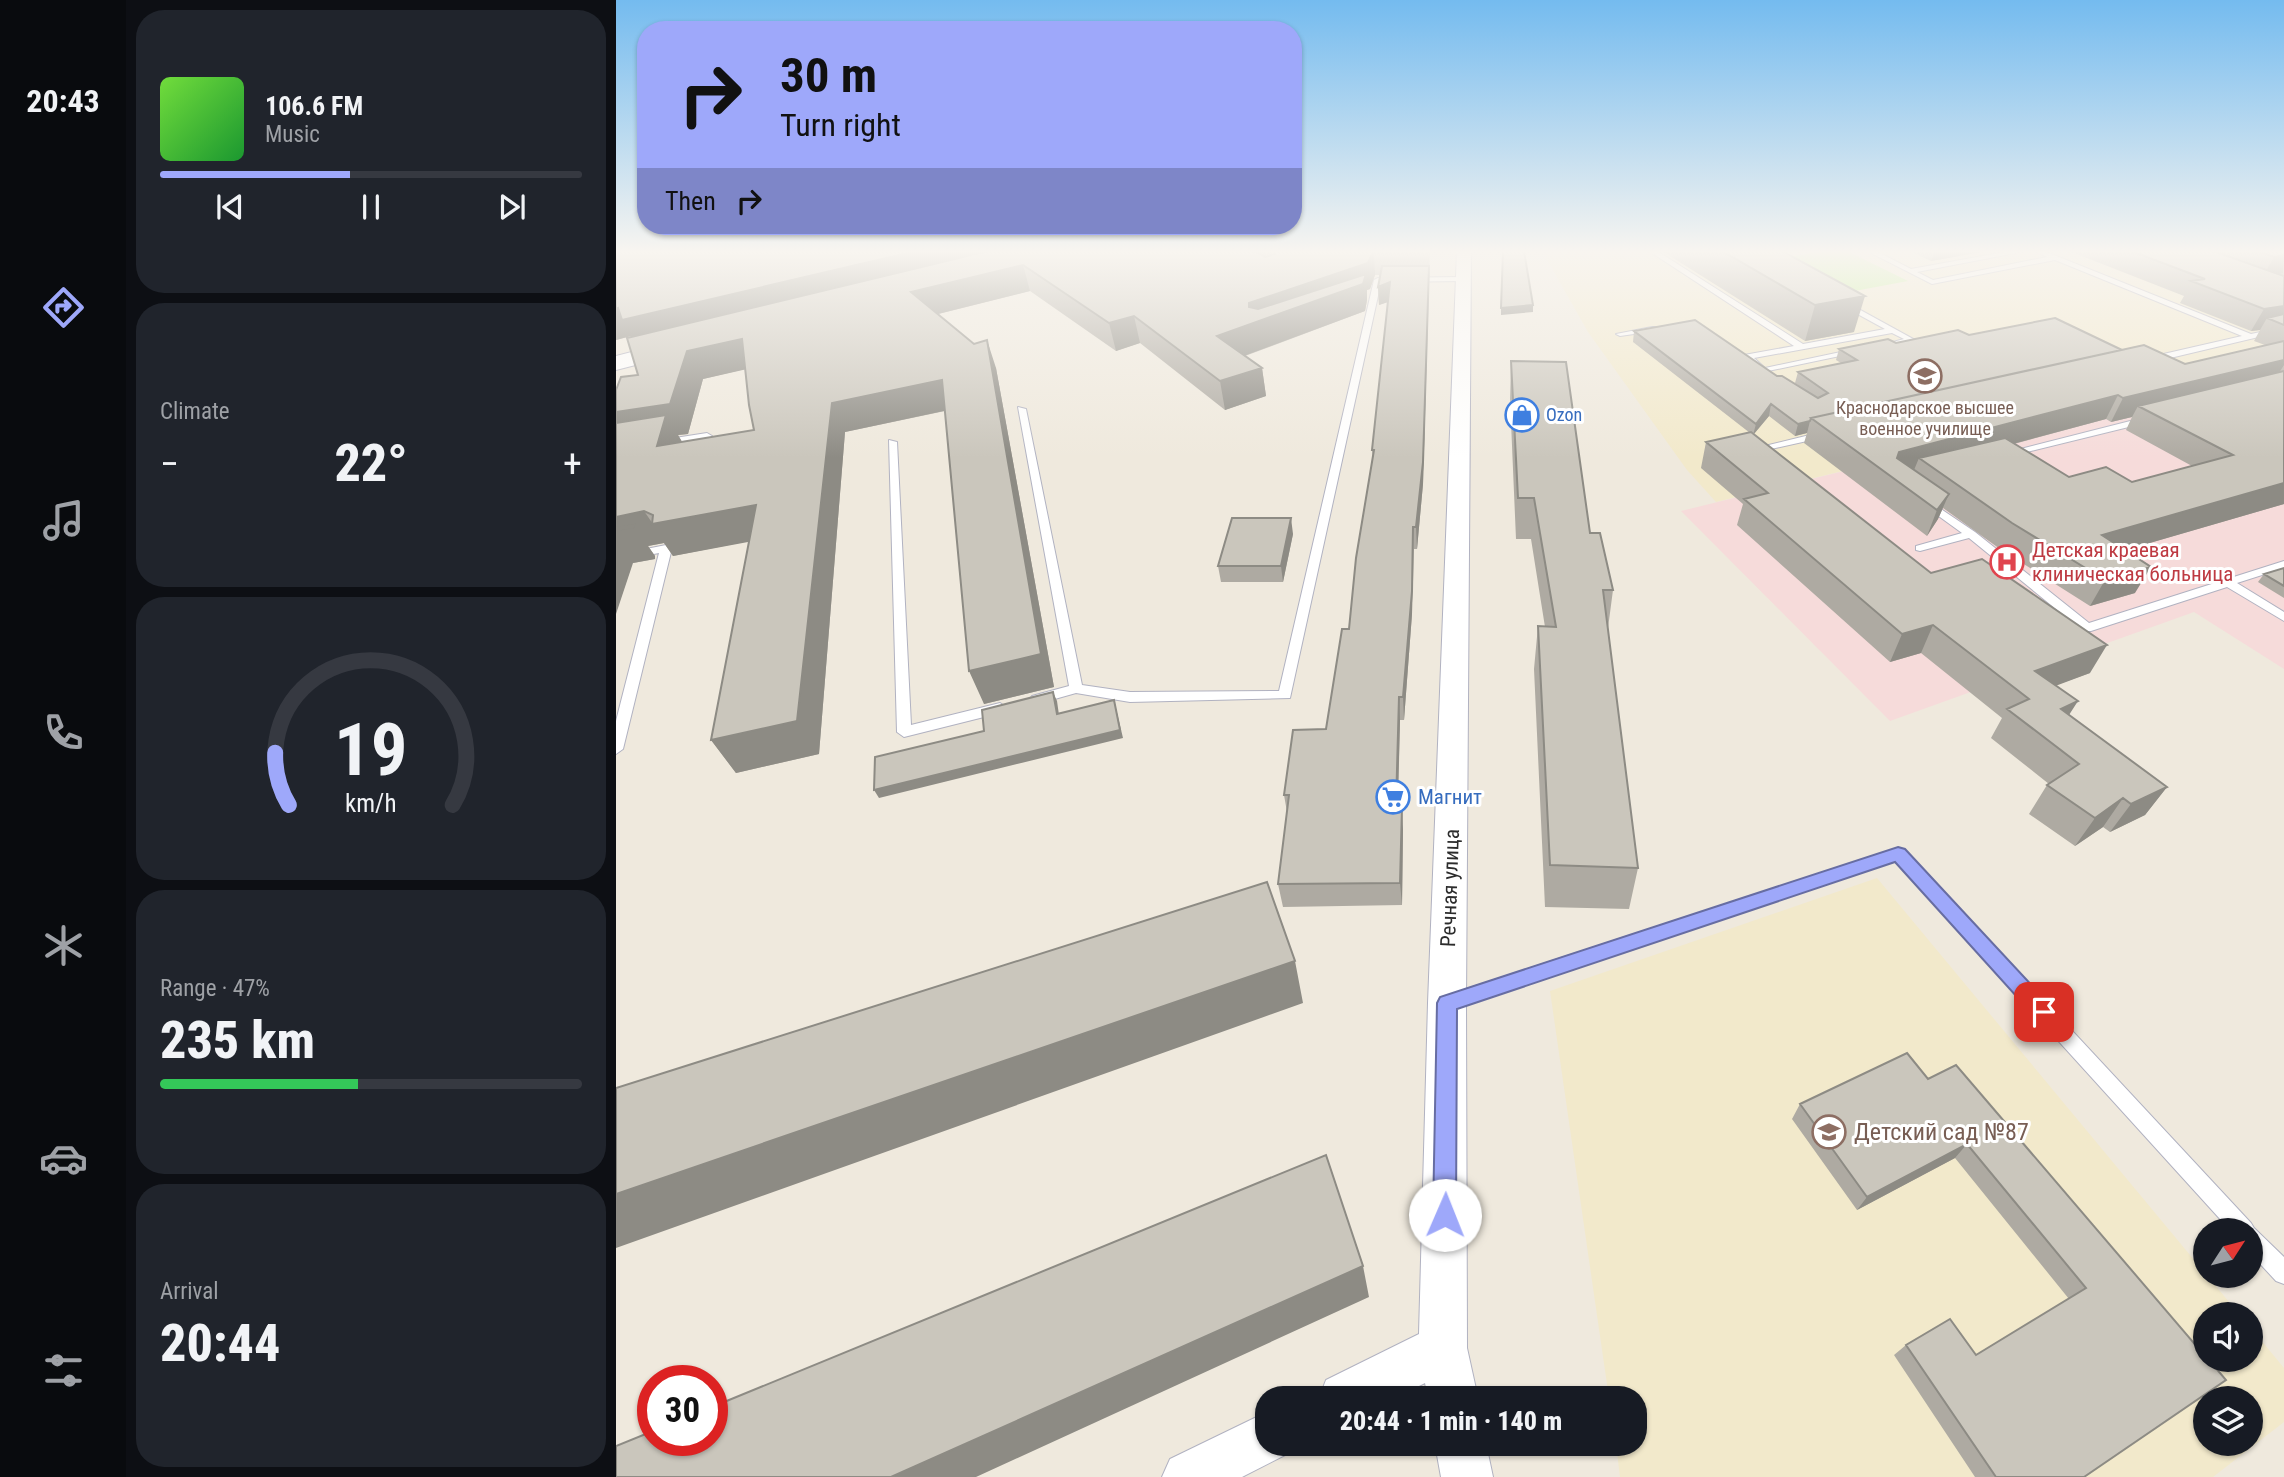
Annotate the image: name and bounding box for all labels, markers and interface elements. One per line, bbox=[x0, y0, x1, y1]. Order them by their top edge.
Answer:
text: 30 m bbox=[780, 47, 877, 104]
icon: right bbox=[665, 49, 756, 140]
text: 20:43 bbox=[26, 82, 100, 120]
text: 106.6 FM bbox=[265, 91, 363, 121]
text: Turn right bbox=[780, 106, 901, 144]
text: Music bbox=[265, 121, 320, 148]
icon: right bbox=[730, 182, 768, 220]
text: Then bbox=[665, 186, 716, 216]
icon: previous bbox=[211, 188, 249, 226]
icon: pause bbox=[352, 188, 390, 226]
icon: next bbox=[493, 188, 531, 226]
icon: directions bbox=[39, 283, 88, 332]
school or university icon: Краснодарское высшее военное училище bbox=[1906, 357, 1944, 395]
shop icon: Ozon bbox=[1503, 396, 1541, 434]
place label: Краснодарское высшее военное училище bbox=[1836, 397, 2014, 439]
text: Climate bbox=[160, 398, 230, 425]
place label: Ozon bbox=[1546, 404, 1582, 425]
text: 22° bbox=[334, 433, 408, 494]
text: − bbox=[160, 442, 179, 486]
text: + bbox=[563, 442, 582, 486]
icon: music bbox=[39, 496, 88, 545]
place label: Детская краевая клиническая больница bbox=[2032, 538, 2233, 586]
hospital icon: Детская краевая клиническая больница bbox=[1988, 543, 2026, 581]
text: 19 bbox=[334, 707, 408, 793]
icon: phone bbox=[39, 708, 88, 757]
supermarket icon: Магнит bbox=[1374, 778, 1412, 816]
place label: Магнит bbox=[1418, 785, 1482, 809]
text: km/h bbox=[345, 788, 397, 817]
street label: Речная улица bbox=[1436, 829, 1464, 947]
icon: climate bbox=[39, 921, 88, 970]
text: Range · 47% bbox=[160, 975, 270, 1002]
pin bbox=[2014, 982, 2074, 1042]
icon: arrive bbox=[2025, 993, 2063, 1031]
text: 235 km bbox=[160, 1010, 315, 1071]
school or university icon: Детский сад №87 bbox=[1810, 1113, 1848, 1151]
place label: Детский сад №87 bbox=[1854, 1118, 2029, 1146]
icon: car bbox=[39, 1134, 88, 1183]
position arrow bbox=[1408, 1178, 1482, 1252]
north arrow bbox=[2193, 1218, 2263, 1288]
map controls bbox=[2193, 1218, 2263, 1456]
text: Arrival bbox=[160, 1278, 219, 1305]
button: sound bbox=[2193, 1302, 2263, 1372]
text: 20:44 bbox=[160, 1313, 280, 1374]
icon: filters bbox=[39, 1346, 88, 1395]
speed limit sign: 30 bbox=[637, 1365, 728, 1456]
button: layers bbox=[2193, 1386, 2263, 1456]
text: 20:44 · 1 min · 140 m bbox=[1340, 1406, 1562, 1436]

